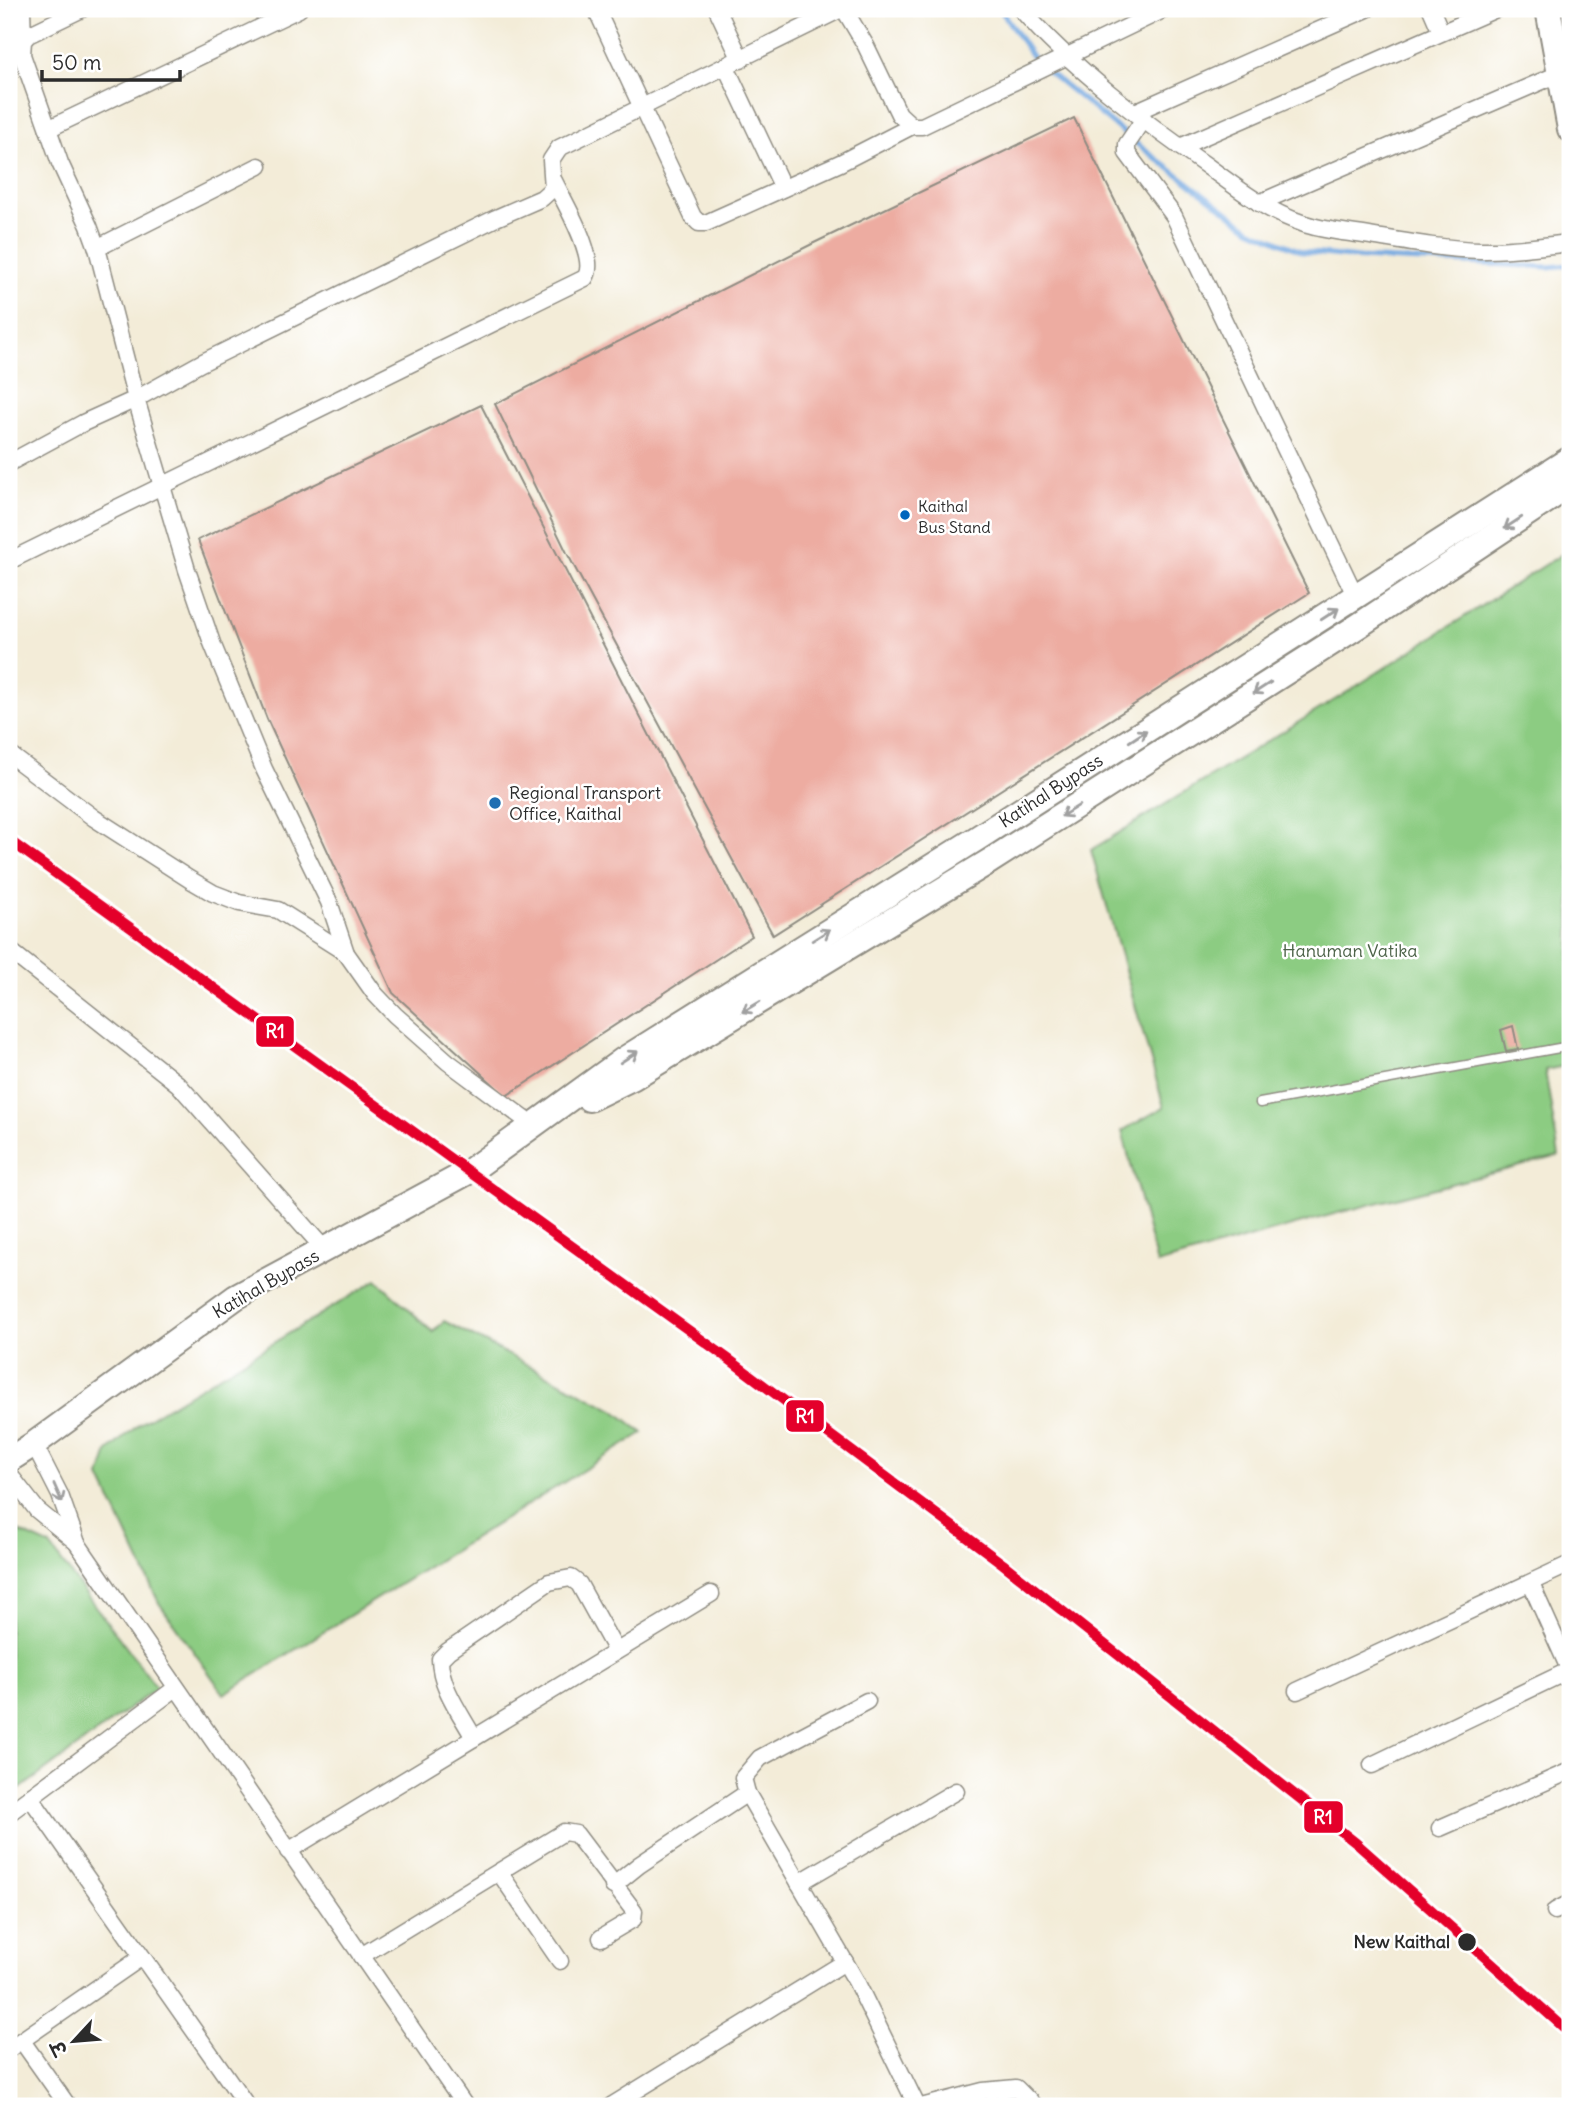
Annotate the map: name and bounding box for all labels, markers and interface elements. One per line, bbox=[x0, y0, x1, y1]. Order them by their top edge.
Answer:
scale bar bbox=[42, 38, 180, 82]
text: 50 m bbox=[52, 49, 101, 76]
place label: Kaithal Bus Stand bbox=[918, 496, 991, 537]
marker: Kaithal Bus Stand bbox=[898, 508, 912, 522]
one-way arrow bbox=[1504, 516, 1524, 530]
one-way arrow bbox=[1319, 606, 1339, 620]
one-way arrow bbox=[1252, 681, 1272, 695]
one-way arrow bbox=[1128, 729, 1147, 743]
street label: Katihal Bypass bbox=[994, 748, 1107, 833]
place label: Regional Transport Office, Kaithal bbox=[509, 781, 661, 825]
marker: Regional Transport Office, Kaithal bbox=[487, 795, 503, 811]
one-way arrow bbox=[1061, 803, 1080, 818]
one-way arrow bbox=[810, 928, 830, 942]
park label: Hanuman Vatika bbox=[1282, 939, 1418, 962]
one-way arrow bbox=[742, 1000, 762, 1014]
line badge: R1 bbox=[255, 1015, 295, 1048]
text: R1 bbox=[265, 1019, 285, 1043]
one-way arrow bbox=[618, 1050, 638, 1064]
street label: Katihal Bypass bbox=[208, 1244, 323, 1323]
line badge: R1 bbox=[785, 1399, 825, 1433]
text: R1 bbox=[795, 1404, 815, 1428]
one-way arrow bbox=[52, 1481, 65, 1503]
line badge: R1 bbox=[1303, 1800, 1344, 1834]
text: R1 bbox=[1313, 1805, 1333, 1829]
place label: New Kaithal bbox=[1354, 1930, 1450, 1953]
marker: New Kaithal bbox=[1456, 1931, 1478, 1953]
north arrow bbox=[38, 2007, 108, 2076]
text: उ bbox=[44, 2035, 73, 2061]

